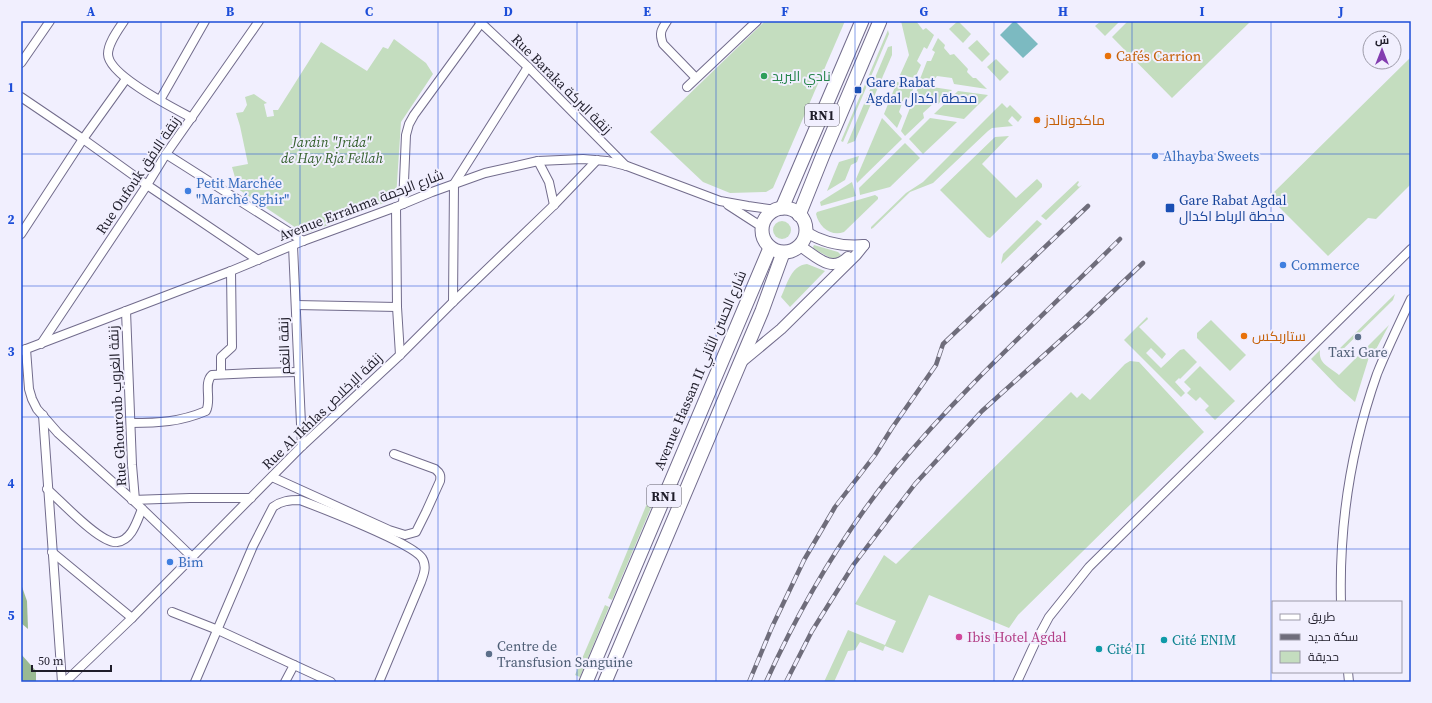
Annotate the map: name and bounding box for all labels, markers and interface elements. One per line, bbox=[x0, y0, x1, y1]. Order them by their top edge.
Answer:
text: A bbox=[87, 3, 96, 20]
text: B bbox=[226, 3, 235, 20]
text: C bbox=[365, 3, 373, 20]
text: D bbox=[503, 3, 513, 20]
text: E bbox=[643, 3, 651, 20]
text: F bbox=[781, 3, 789, 20]
text: G bbox=[920, 3, 929, 20]
text: H bbox=[1058, 3, 1068, 20]
text: I bbox=[1199, 3, 1205, 20]
text: J bbox=[1337, 3, 1344, 20]
street label: Rue Baraka زنقة البركة bbox=[507, 29, 617, 139]
north arrow bbox=[1362, 30, 1402, 70]
text: ش bbox=[1375, 33, 1389, 48]
place label: Cafés Carrion bbox=[1116, 46, 1202, 66]
marker: Cafés Carrion bbox=[1103, 51, 1113, 61]
place label: نادي البريد bbox=[772, 66, 831, 88]
marker: نادي البريد bbox=[759, 71, 769, 81]
place label: Gare Rabat Agdal محطة اكدال bbox=[866, 72, 977, 108]
text: 1 bbox=[7, 79, 15, 96]
marker: Gare Rabat Agdal محطة اكدال bbox=[853, 85, 863, 95]
road number: RN1 bbox=[805, 104, 839, 126]
place label: ماكدونالدز bbox=[1044, 110, 1105, 130]
street label: Rue Oufouk زنقة الافق bbox=[91, 112, 185, 238]
marker: ماكدونالدز bbox=[1032, 115, 1042, 125]
park label: Jardin "Jrida" de Hay Rja Fellah bbox=[281, 132, 384, 168]
place label: Alhayba Sweets bbox=[1163, 146, 1259, 166]
marker: Alhayba Sweets bbox=[1150, 151, 1160, 161]
street label: Avenue Errahma شارع الرحمة bbox=[276, 164, 446, 246]
place label: Petit Marchée "Marché Sghir" bbox=[196, 173, 289, 209]
marker: Petit Marchée "Marché Sghir" bbox=[183, 186, 193, 196]
place label: Gare Rabat Agdal محطة الرباط اكدال bbox=[1179, 190, 1287, 226]
marker: Gare Rabat Agdal محطة الرباط اكدال bbox=[1164, 202, 1176, 214]
text: 2 bbox=[7, 211, 15, 228]
place label: Commerce bbox=[1291, 255, 1360, 275]
marker: Commerce bbox=[1278, 260, 1288, 270]
street label: Avenue Hassan II شارع الحسن الثاني bbox=[649, 267, 753, 474]
street label: زنقة النغم bbox=[273, 317, 295, 375]
street label: Rue Ghouroub زنقة الغروب bbox=[103, 325, 131, 487]
place label: ستاربكس bbox=[1252, 326, 1306, 346]
marker: ستاربكس bbox=[1239, 331, 1249, 341]
marker: Taxi Gare bbox=[1353, 332, 1363, 342]
place label: Taxi Gare bbox=[1328, 342, 1388, 362]
text: 3 bbox=[7, 343, 15, 360]
street label: Rue Al Ikhlas زنقة الإخلاص bbox=[257, 348, 387, 474]
text: 4 bbox=[7, 475, 15, 492]
road number: RN1 bbox=[647, 485, 681, 507]
place label: Bim bbox=[178, 552, 204, 572]
marker: Bim bbox=[165, 557, 175, 567]
legend bbox=[1272, 601, 1402, 673]
text: 5 bbox=[7, 607, 15, 624]
text: طريق bbox=[1308, 609, 1336, 625]
place label: Ibis Hotel Agdal bbox=[967, 627, 1067, 647]
text: سكة حديد bbox=[1308, 629, 1358, 645]
place label: Cité ENIM bbox=[1172, 630, 1236, 650]
marker: Ibis Hotel Agdal bbox=[954, 632, 964, 642]
marker: Cité ENIM bbox=[1159, 635, 1169, 645]
place label: Centre de Transfusion Sanguine bbox=[497, 636, 633, 672]
place label: Cité II bbox=[1107, 639, 1145, 659]
marker: Cité II bbox=[1094, 644, 1104, 654]
scale bar bbox=[32, 647, 111, 673]
marker: Centre de Transfusion Sanguine bbox=[484, 649, 494, 659]
text: حديقة bbox=[1308, 649, 1339, 665]
text: 50 m bbox=[38, 653, 64, 669]

